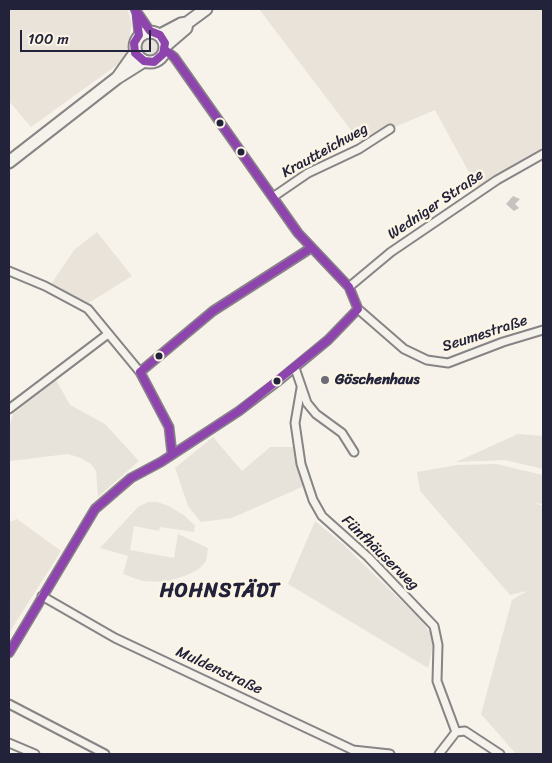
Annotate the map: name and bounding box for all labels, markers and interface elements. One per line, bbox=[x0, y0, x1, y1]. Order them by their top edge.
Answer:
scale bar bbox=[22, 20, 154, 52]
text: 100 m bbox=[28, 26, 69, 52]
unlabelled marker bbox=[215, 118, 225, 128]
street label: Krautteichweg bbox=[279, 120, 371, 182]
unlabelled marker bbox=[236, 147, 246, 157]
street label: Wedniger Straße bbox=[385, 166, 487, 244]
street label: Seumestraße bbox=[440, 312, 530, 356]
unlabelled marker bbox=[154, 351, 164, 361]
place label: Göschenhaus bbox=[335, 371, 420, 389]
marker: Göschenhaus bbox=[319, 374, 331, 386]
unlabelled marker bbox=[272, 376, 282, 386]
street label: Fünfhäuserweg bbox=[338, 512, 422, 594]
district label: HOHNSTÄDT bbox=[158, 580, 282, 604]
street label: Muldenstraße bbox=[173, 643, 265, 699]

